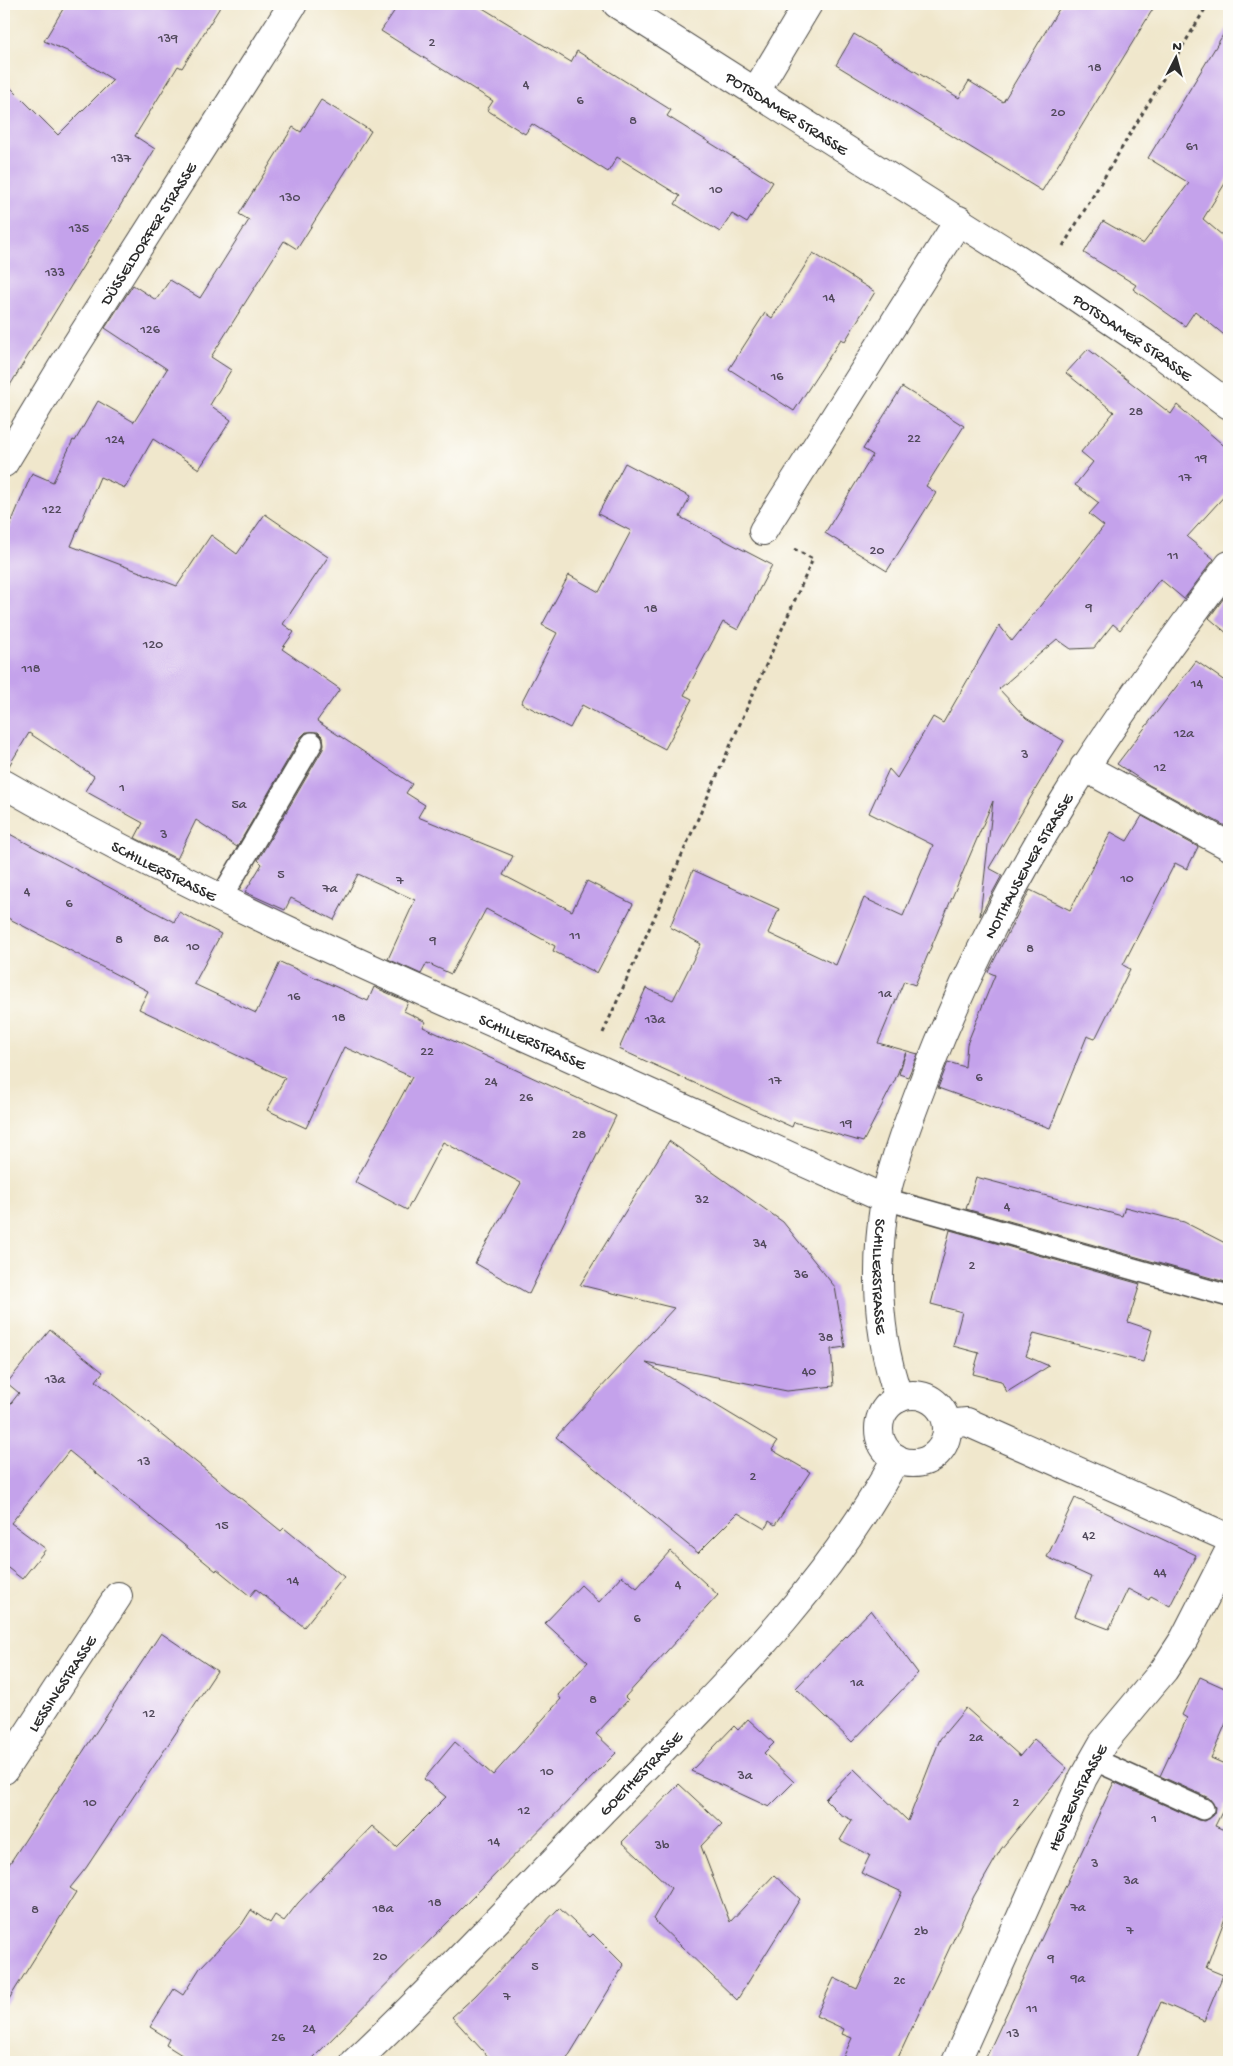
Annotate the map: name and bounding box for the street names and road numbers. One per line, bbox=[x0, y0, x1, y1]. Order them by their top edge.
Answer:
street label: POTSDAMER STRASSE bbox=[720, 69, 851, 162]
street label: DÜSSELDORFER STRASSE bbox=[97, 159, 203, 311]
street label: POTSDAMER STRASSE bbox=[1067, 291, 1196, 388]
street label: NOITHAUSENER STRASSE bbox=[982, 790, 1080, 943]
street label: SCHILLERSTRASSE bbox=[107, 838, 220, 908]
street label: SCHILLERSTRASSE bbox=[475, 1012, 589, 1076]
street label: SCHILLERSTRASSE bbox=[866, 1217, 889, 1337]
street label: LESSINGSTRASSE bbox=[25, 1632, 103, 1737]
street label: GOETHESTRASSE bbox=[597, 1728, 689, 1821]
street label: HENZENSTRASSE bbox=[1046, 1741, 1114, 1855]

